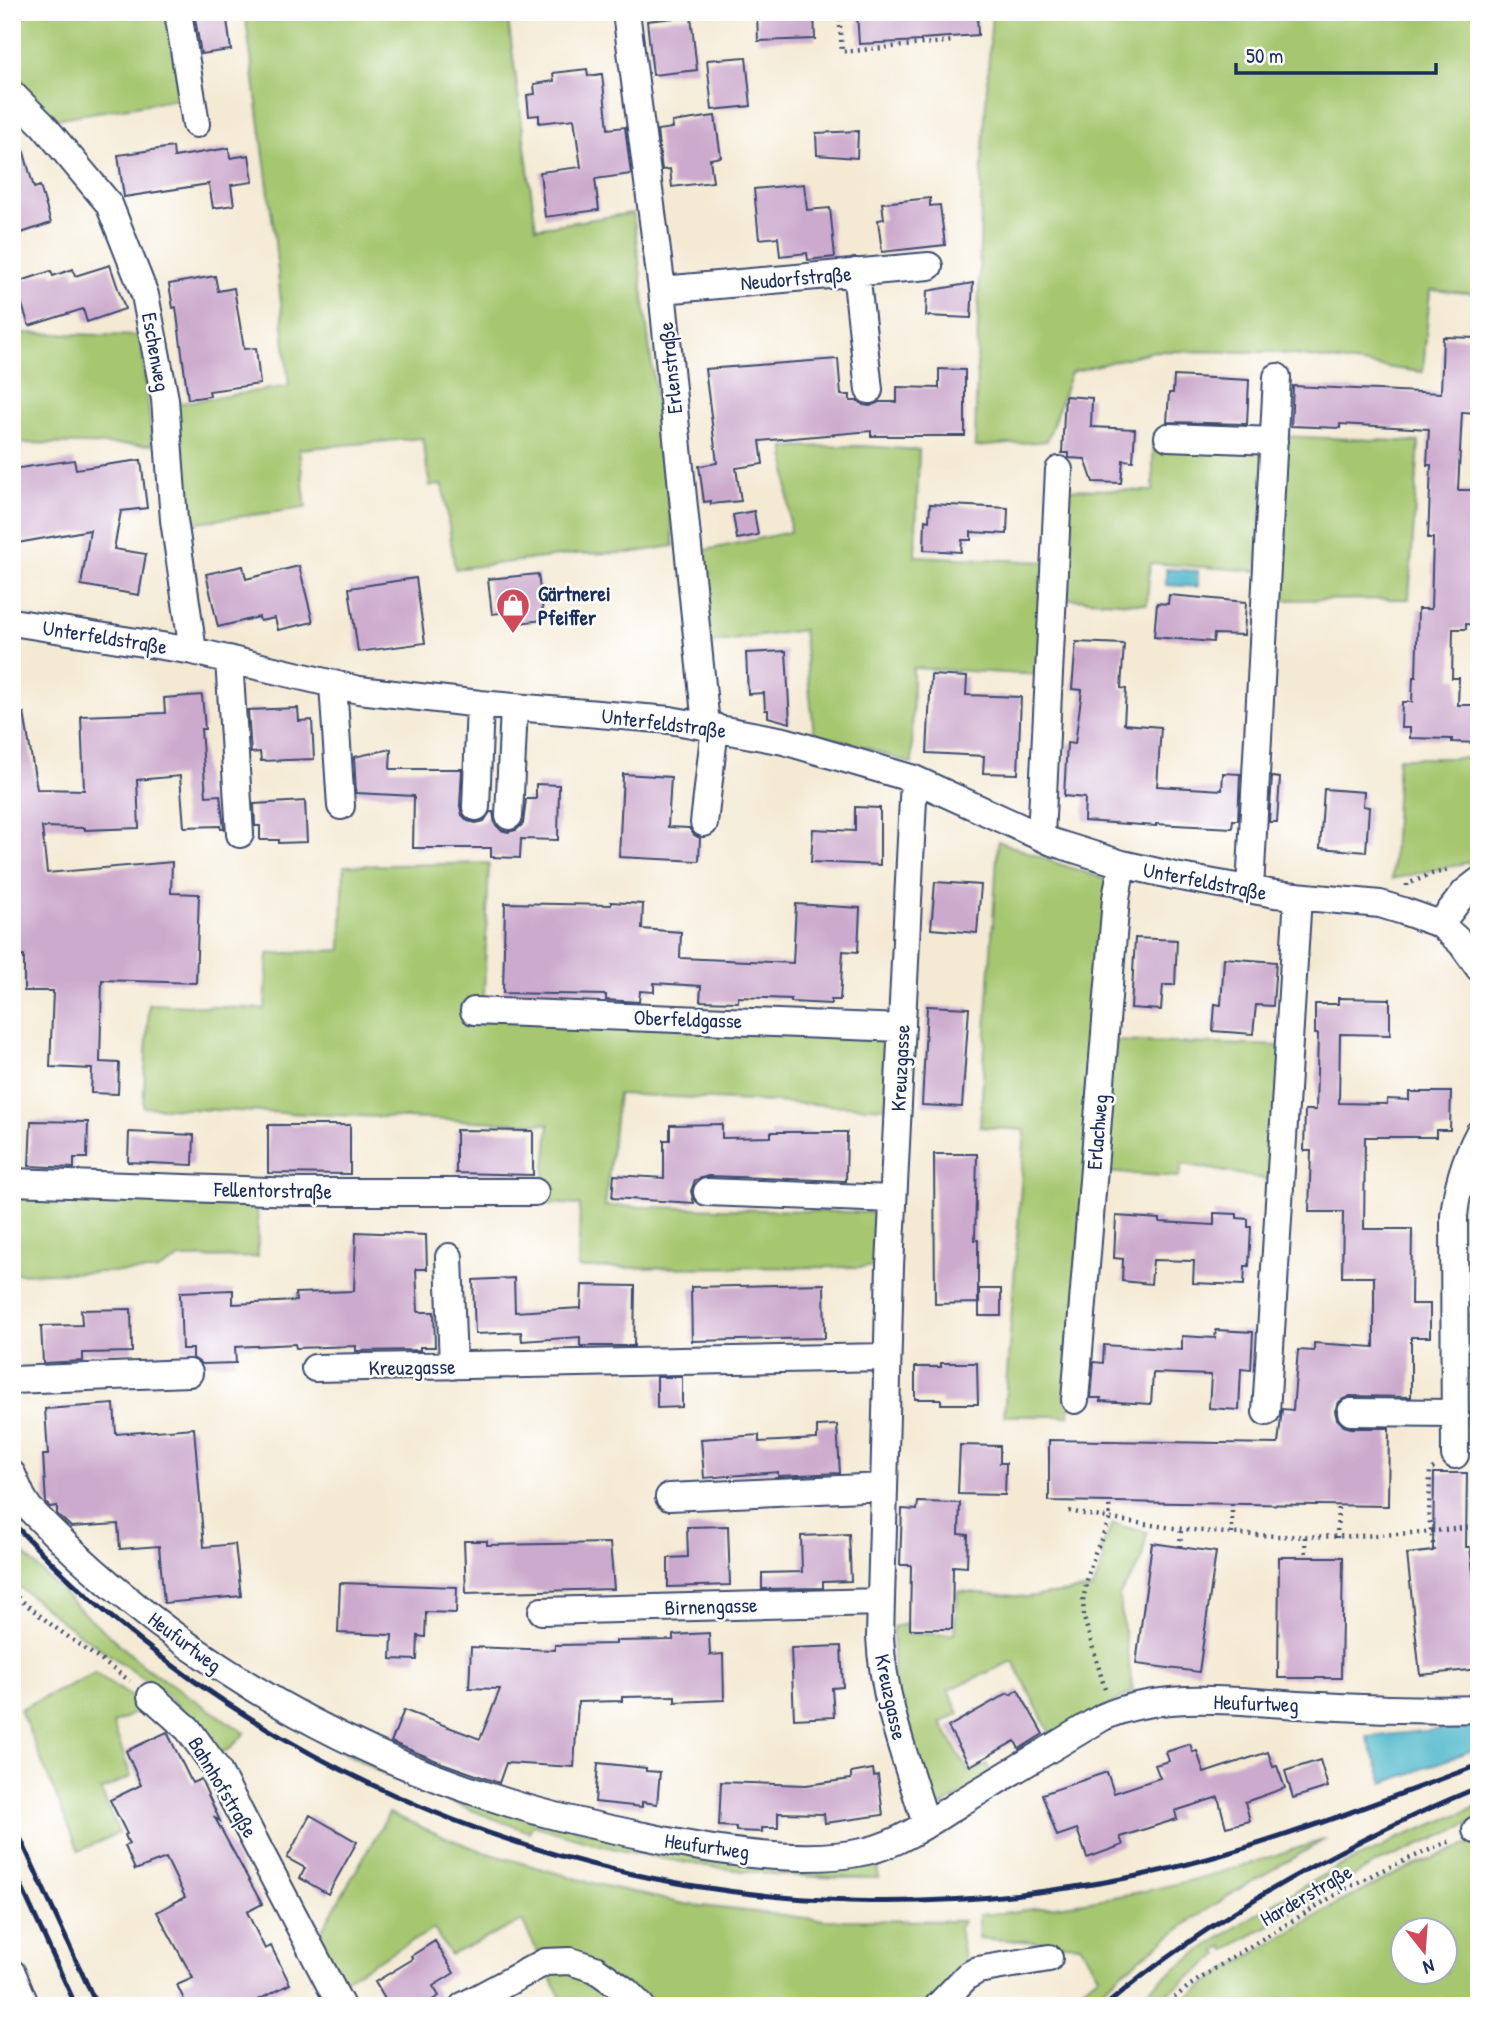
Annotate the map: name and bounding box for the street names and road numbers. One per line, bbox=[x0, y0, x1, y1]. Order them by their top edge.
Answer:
street label: Neudorfstraße bbox=[739, 259, 853, 297]
street label: Eschenweg bbox=[135, 310, 177, 394]
street label: Erlenstraße bbox=[651, 321, 689, 415]
street label: Unterfeldstraße bbox=[41, 613, 169, 661]
street label: Unterfeldstraße bbox=[600, 701, 728, 745]
street label: Unterfeldstraße bbox=[1141, 855, 1269, 907]
street label: Oberfeldgasse bbox=[633, 1003, 743, 1035]
street label: Kreuzgasse bbox=[883, 1024, 917, 1112]
street label: Erlachweg bbox=[1079, 1093, 1115, 1171]
street label: Fellentorstraße bbox=[213, 1174, 332, 1206]
street label: Kreuzgasse bbox=[368, 1352, 456, 1382]
street label: Birnengasse bbox=[664, 1590, 758, 1622]
street label: Heufurtweg bbox=[142, 1605, 228, 1679]
street label: Kreuzgasse bbox=[868, 1651, 914, 1743]
street label: Heufurtweg bbox=[1213, 1687, 1299, 1719]
street label: Bahnhofstraße bbox=[181, 1731, 265, 1843]
street label: Heufurtweg bbox=[663, 1826, 751, 1866]
street label: Harderstraße bbox=[1255, 1857, 1357, 1933]

